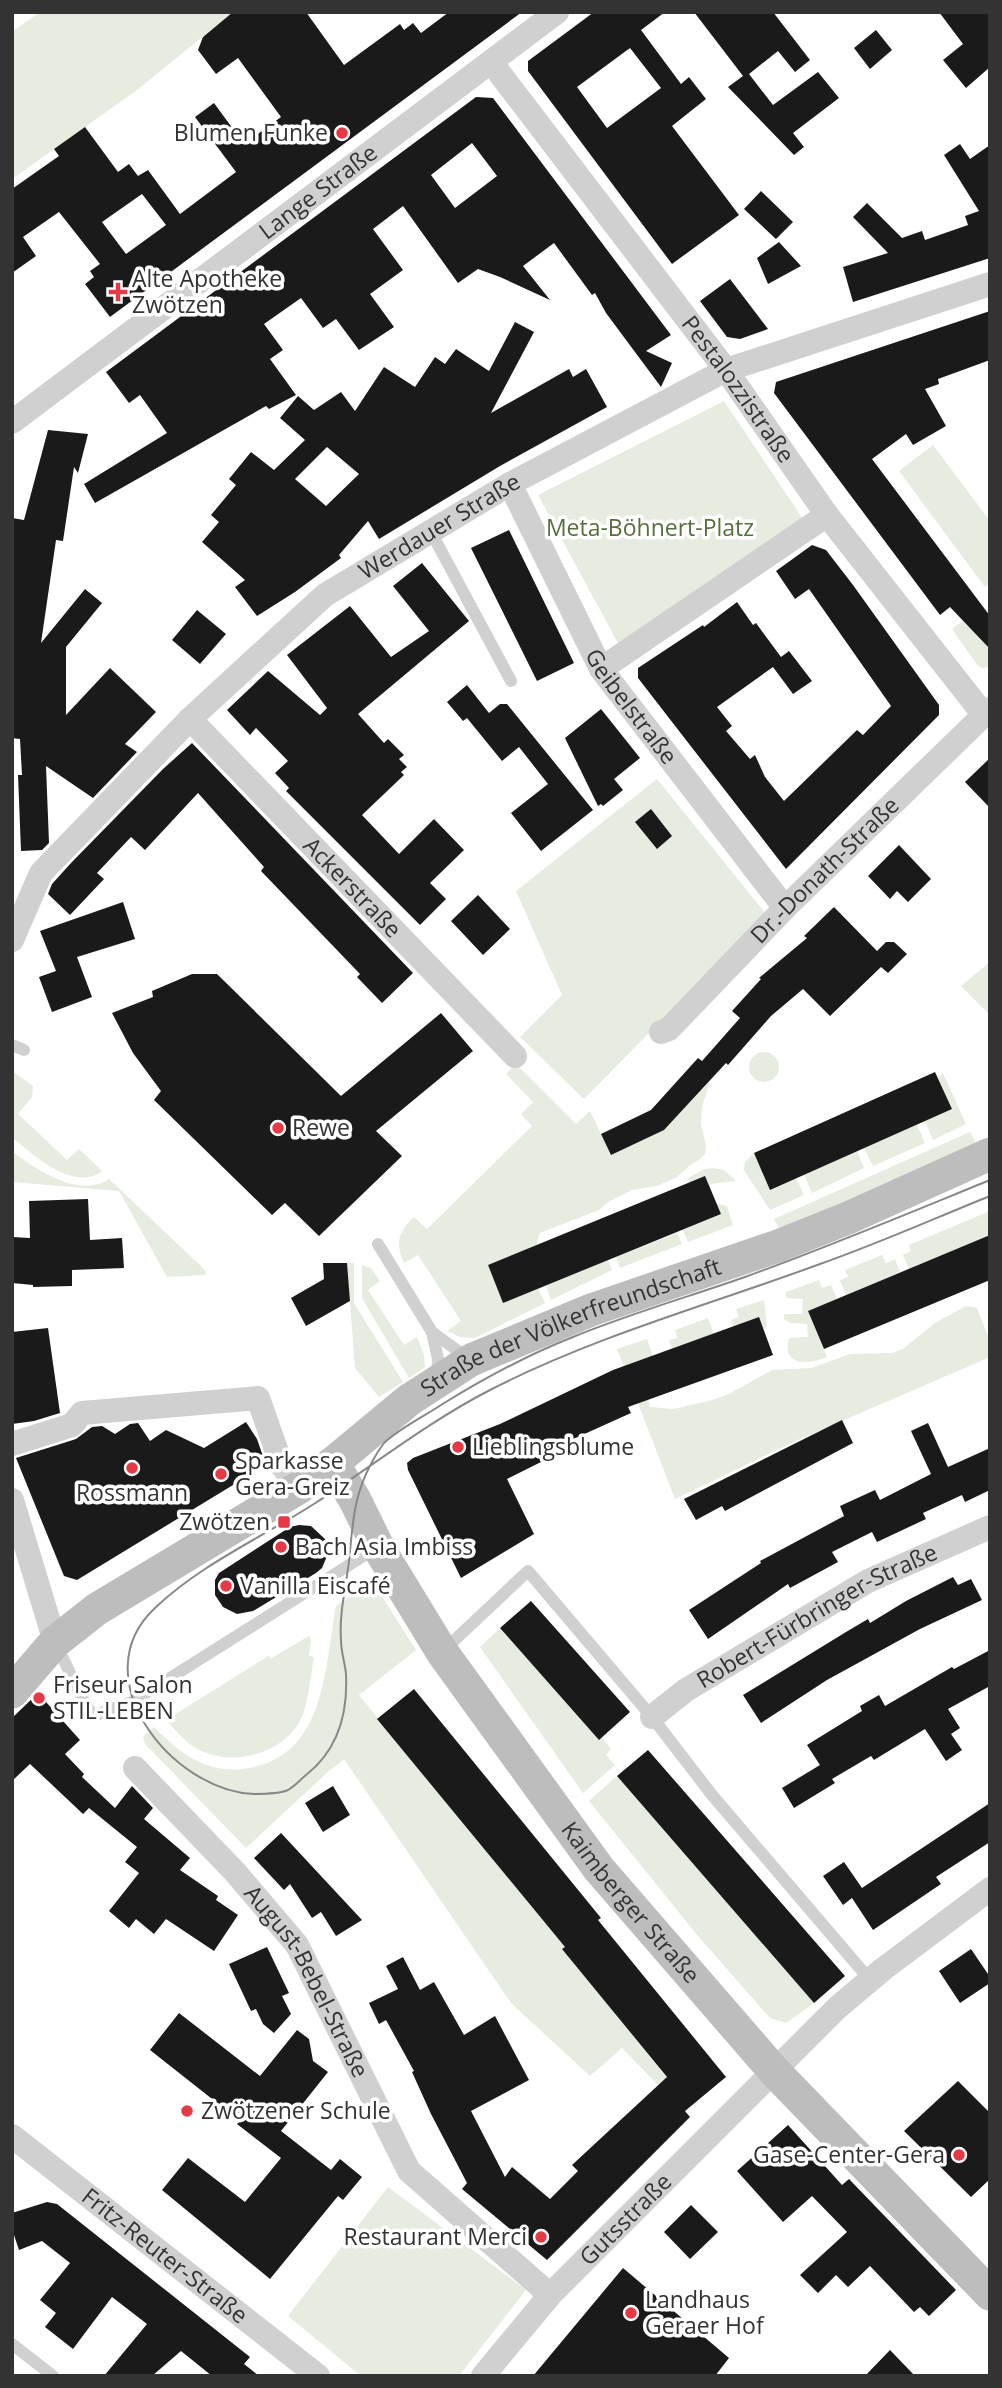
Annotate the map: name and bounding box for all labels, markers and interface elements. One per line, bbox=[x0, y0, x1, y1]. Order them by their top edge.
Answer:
place label: Blumen Funke bbox=[174, 116, 328, 148]
marker: Blumen Funke bbox=[334, 125, 350, 141]
street label: Lange Straße bbox=[252, 136, 383, 246]
place label: Alte Apotheke Zwötzen bbox=[132, 262, 282, 320]
marker: Alte Apotheke Zwötzen bbox=[110, 284, 126, 300]
street label: Pestalozzistraße bbox=[675, 308, 803, 469]
street label: Werdauer Straße bbox=[352, 465, 525, 586]
park label: Meta-Böhnert-Platz bbox=[546, 511, 754, 543]
street label: Geibelstraße bbox=[578, 643, 685, 770]
street label: Dr.-Donath-Straße bbox=[743, 789, 905, 950]
street label: Ackerstraße bbox=[297, 829, 409, 944]
place label: Rewe bbox=[292, 1111, 350, 1143]
marker: Rewe bbox=[270, 1120, 286, 1136]
street label: Straße der Völkerfreundschaft bbox=[414, 1250, 725, 1404]
place label: Lieblingsblume bbox=[472, 1430, 634, 1462]
marker: Lieblingsblume bbox=[450, 1439, 466, 1455]
place label: Sparkasse Gera-Greiz bbox=[235, 1444, 350, 1502]
marker: Rossmann bbox=[124, 1460, 140, 1476]
marker: Sparkasse Gera-Greiz bbox=[213, 1466, 229, 1482]
place label: Rossmann bbox=[76, 1476, 188, 1508]
place label: Zwötzen bbox=[179, 1505, 270, 1537]
marker: Zwötzen bbox=[276, 1514, 292, 1530]
place label: Bach Asia Imbiss bbox=[295, 1530, 473, 1562]
street label: Robert-Fürbringer-Straße bbox=[690, 1535, 942, 1695]
marker: Bach Asia Imbiss bbox=[273, 1539, 289, 1555]
place label: Vanilla Eiscafé bbox=[240, 1569, 391, 1601]
marker: Vanilla Eiscafé bbox=[218, 1578, 234, 1594]
place label: Friseur Salon STIL-LEBEN bbox=[53, 1668, 193, 1726]
marker: Friseur Salon STIL-LEBEN bbox=[31, 1690, 47, 1706]
street label: Kaimberger Straße bbox=[555, 1815, 708, 1990]
street label: August-Bebel-Straße bbox=[238, 1878, 377, 2082]
place label: Zwötzener Schule bbox=[201, 2094, 391, 2126]
marker: Zwötzener Schule bbox=[179, 2103, 195, 2119]
place label: Gase-Center-Gera bbox=[753, 2138, 945, 2170]
marker: Gase-Center-Gera bbox=[951, 2147, 967, 2163]
street label: Gutsstraße bbox=[572, 2165, 678, 2272]
street label: Fritz-Reuter-Straße bbox=[76, 2180, 255, 2330]
place label: Restaurant Merci bbox=[344, 2220, 527, 2252]
marker: Restaurant Merci bbox=[533, 2229, 549, 2245]
place label: Landhaus Geraer Hof bbox=[645, 2283, 765, 2341]
marker: Landhaus Geraer Hof bbox=[623, 2305, 639, 2321]

